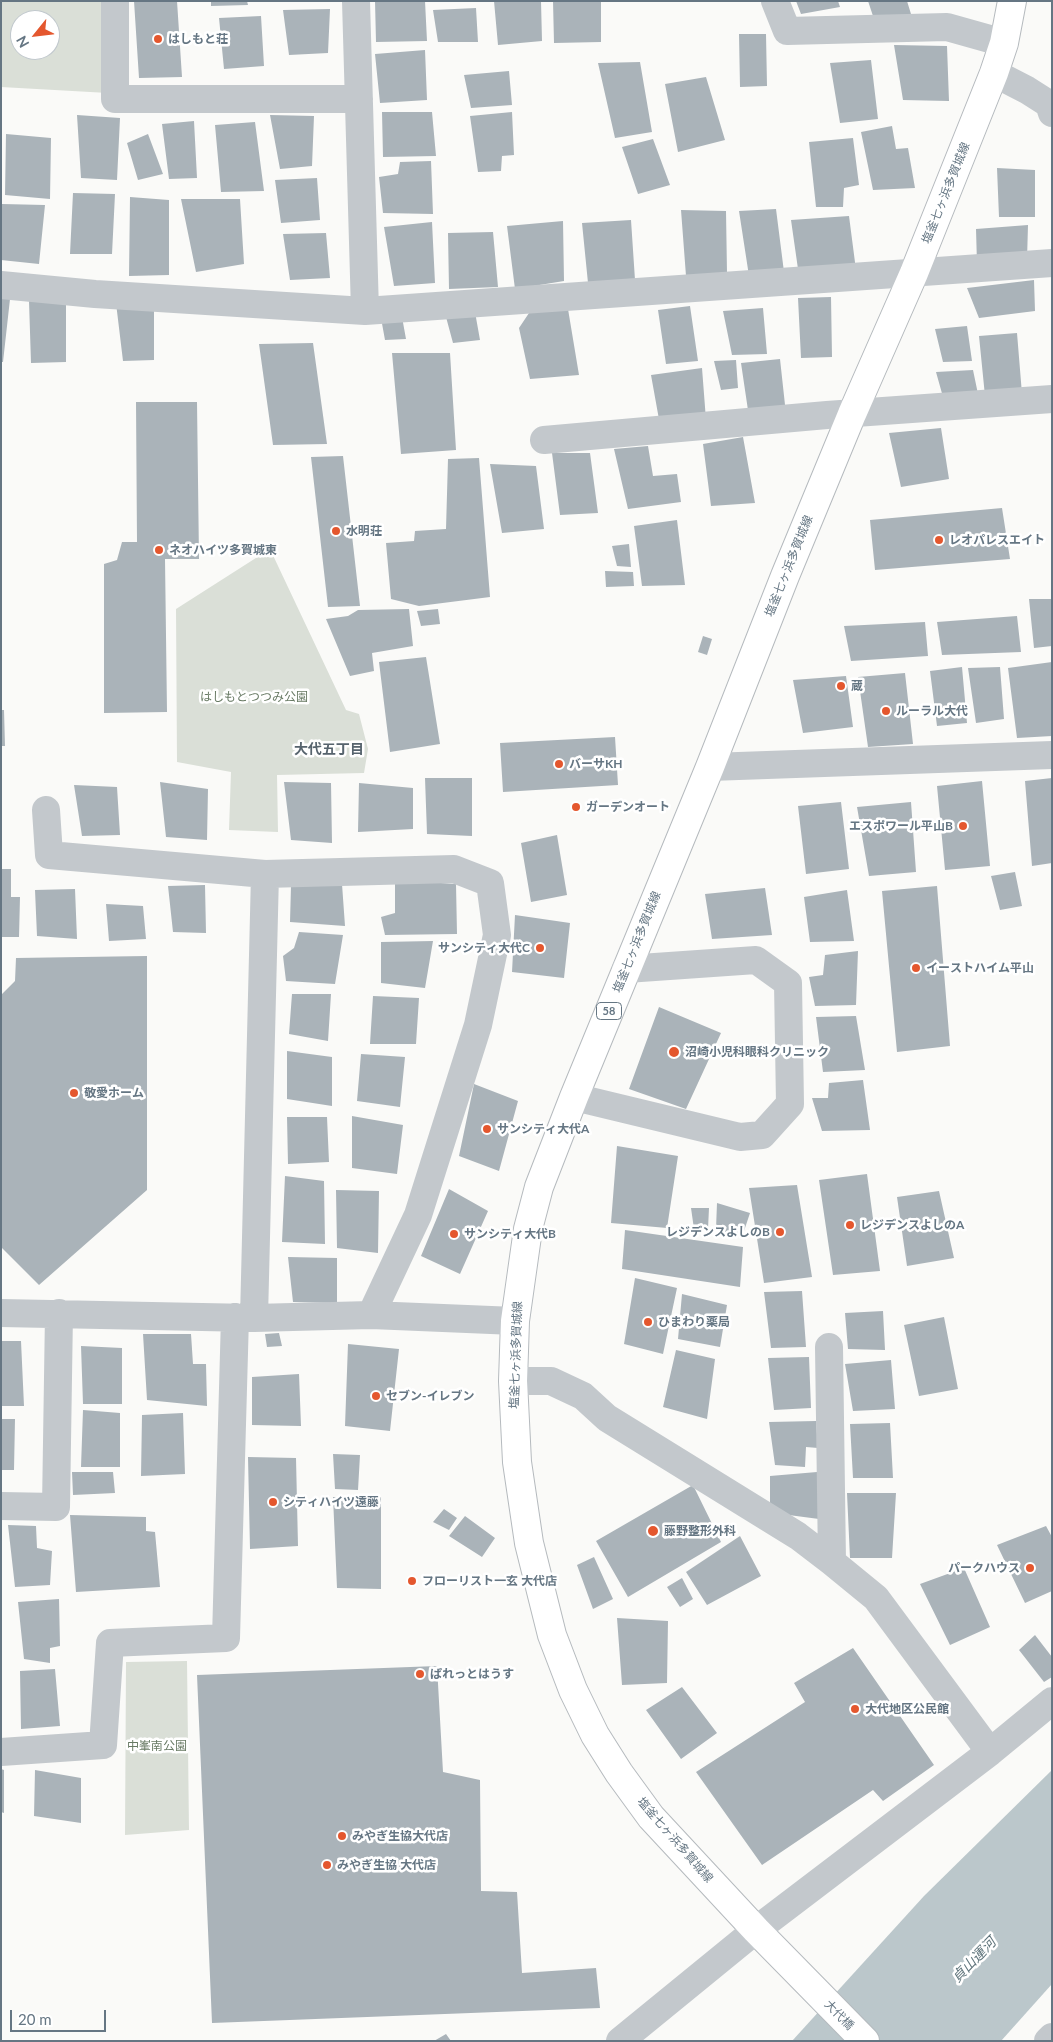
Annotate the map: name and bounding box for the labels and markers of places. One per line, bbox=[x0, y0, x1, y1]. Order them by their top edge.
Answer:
place label: はしもと荘 bbox=[168, 32, 228, 46]
marker: はしもと荘 bbox=[152, 33, 164, 45]
place label: 水明荘 bbox=[346, 524, 382, 538]
marker: 水明荘 bbox=[330, 525, 342, 537]
place label: レオパレスエイト bbox=[949, 533, 1045, 547]
marker: レオパレスエイト bbox=[933, 534, 945, 546]
place label: ネオハイツ多賀城東 bbox=[169, 543, 277, 557]
marker: ネオハイツ多賀城東 bbox=[153, 544, 165, 556]
place label: 蔵 bbox=[851, 679, 863, 693]
marker: 蔵 bbox=[835, 680, 847, 692]
place label: ルーラル大代 bbox=[896, 704, 968, 718]
marker: ルーラル大代 bbox=[880, 705, 892, 717]
place label: バーサKH bbox=[569, 757, 622, 771]
marker: バーサKH bbox=[553, 758, 565, 770]
place label: ガーデンオート bbox=[586, 800, 670, 814]
marker: ガーデンオート bbox=[570, 801, 582, 813]
place label: エスポワール平山B bbox=[849, 819, 953, 833]
marker: エスポワール平山B bbox=[957, 820, 969, 832]
place label: サンシティ大代C bbox=[438, 941, 530, 955]
marker: サンシティ大代C bbox=[534, 942, 546, 954]
place label: イーストハイム平山 bbox=[926, 961, 1034, 975]
marker: イーストハイム平山 bbox=[910, 962, 922, 974]
marker: 沼崎小児科眼科クリニック bbox=[667, 1045, 681, 1059]
place label: 沼崎小児科眼科クリニック bbox=[685, 1045, 829, 1059]
place label: 敬愛ホーム bbox=[84, 1086, 144, 1100]
marker: 敬愛ホーム bbox=[68, 1087, 80, 1099]
place label: サンシティ大代A bbox=[497, 1122, 589, 1136]
marker: サンシティ大代A bbox=[481, 1123, 493, 1135]
place label: レジデンスよしのA bbox=[860, 1218, 964, 1232]
marker: レジデンスよしのA bbox=[844, 1219, 856, 1231]
place label: レジデンスよしのB bbox=[666, 1225, 770, 1239]
marker: レジデンスよしのB bbox=[774, 1226, 786, 1238]
place label: サンシティ大代B bbox=[464, 1227, 556, 1241]
marker: サンシティ大代B bbox=[448, 1228, 460, 1240]
place label: ひまわり薬局 bbox=[658, 1315, 730, 1329]
marker: ひまわり薬局 bbox=[642, 1316, 654, 1328]
place label: セブン-イレブン bbox=[386, 1389, 474, 1403]
marker: セブン-イレブン bbox=[370, 1390, 382, 1402]
place label: シティハイツ遠藤 bbox=[283, 1495, 379, 1509]
marker: シティハイツ遠藤 bbox=[267, 1496, 279, 1508]
marker: 藤野整形外科 bbox=[646, 1524, 660, 1538]
place label: 藤野整形外科 bbox=[664, 1524, 736, 1538]
place label: パークハウス bbox=[948, 1561, 1020, 1575]
marker: パークハウス bbox=[1024, 1562, 1036, 1574]
place label: フローリスト一玄 大代店 bbox=[422, 1574, 557, 1588]
marker: フローリスト一玄 大代店 bbox=[406, 1575, 418, 1587]
place label: ぱれっとはうす bbox=[430, 1667, 514, 1681]
marker: ぱれっとはうす bbox=[414, 1668, 426, 1680]
place label: 大代地区公民館 bbox=[865, 1702, 949, 1716]
marker: 大代地区公民館 bbox=[849, 1703, 861, 1715]
place label: みやぎ生協大代店 bbox=[352, 1829, 448, 1843]
marker: みやぎ生協大代店 bbox=[336, 1830, 348, 1842]
place label: みやぎ生協 大代店 bbox=[337, 1858, 436, 1872]
marker: みやぎ生協 大代店 bbox=[321, 1859, 333, 1871]

